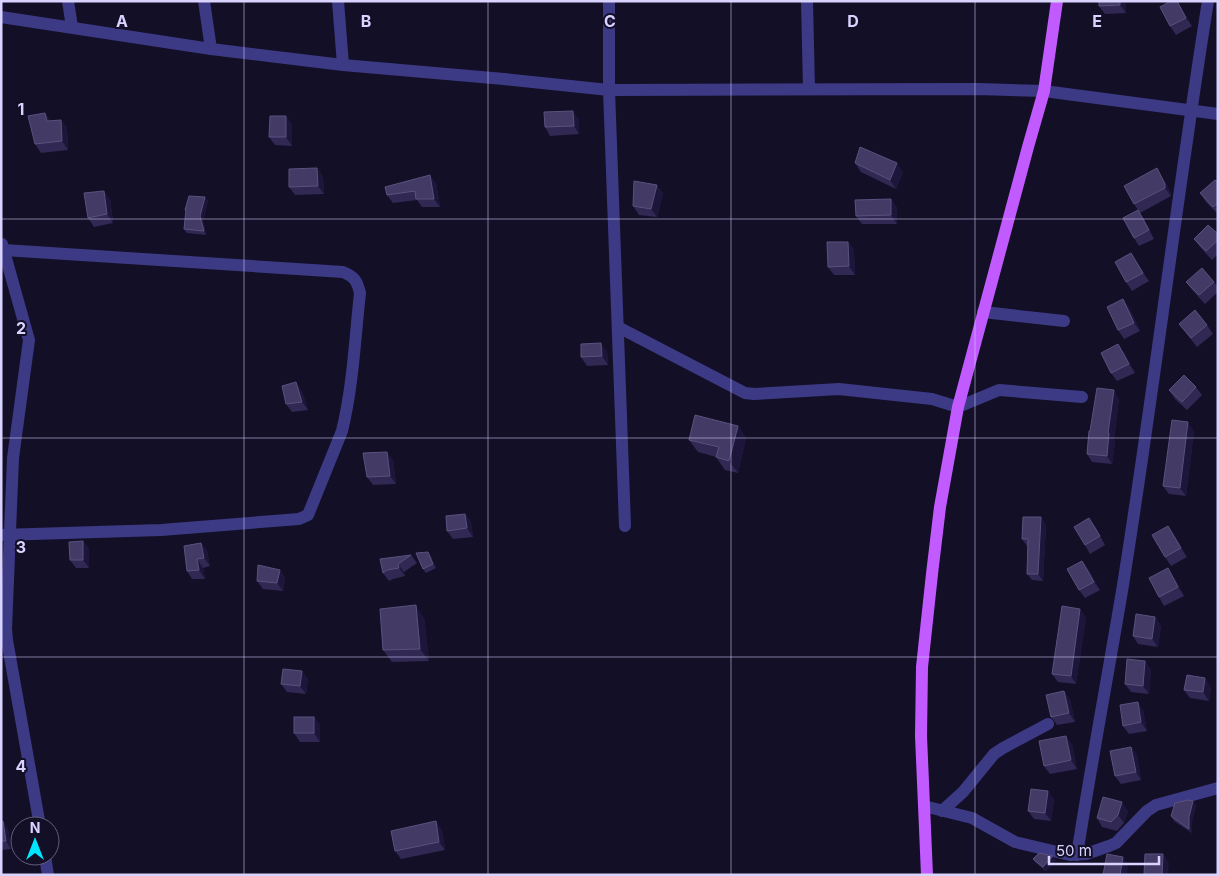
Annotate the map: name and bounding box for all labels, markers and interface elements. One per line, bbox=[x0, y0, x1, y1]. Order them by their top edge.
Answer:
text: A bbox=[116, 11, 128, 31]
text: B bbox=[361, 11, 371, 31]
text: C bbox=[604, 11, 616, 31]
text: D bbox=[847, 11, 859, 31]
text: E bbox=[1092, 11, 1102, 31]
text: 1 bbox=[18, 99, 24, 119]
text: 2 bbox=[16, 318, 26, 338]
text: 3 bbox=[16, 537, 26, 557]
text: 4 bbox=[16, 756, 27, 776]
north arrow bbox=[10, 816, 60, 866]
text: N bbox=[30, 819, 40, 836]
scale bar bbox=[1049, 834, 1159, 866]
text: 50 m bbox=[1056, 841, 1092, 860]

